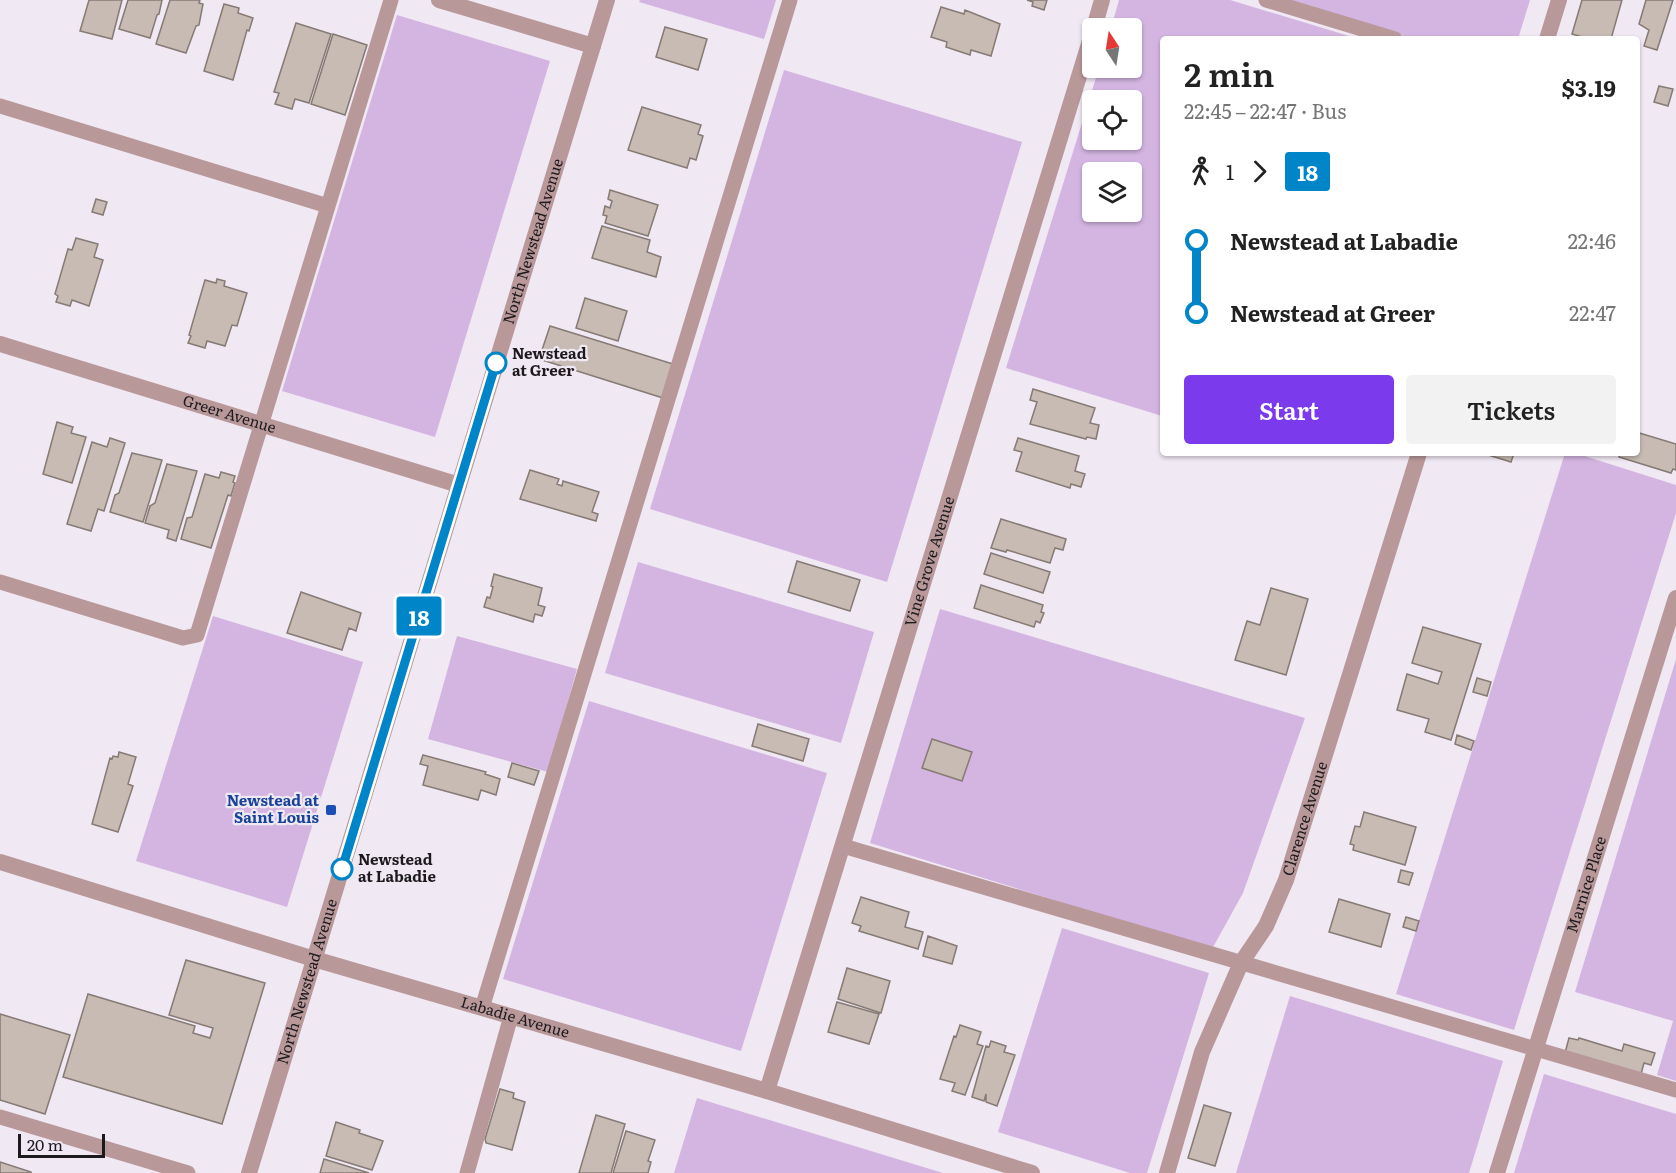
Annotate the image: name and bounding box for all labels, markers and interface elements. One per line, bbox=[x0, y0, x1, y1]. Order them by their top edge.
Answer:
north arrow bbox=[1082, 18, 1142, 78]
map controls bbox=[1082, 18, 1142, 222]
text: 2 min bbox=[1184, 48, 1275, 97]
text: $3.19 bbox=[1562, 71, 1616, 104]
button: locate bbox=[1082, 90, 1142, 150]
text: 22:45 – 22:47 · Bus bbox=[1184, 95, 1346, 125]
street label: North Newstead Avenue bbox=[496, 155, 568, 327]
icon: walk bbox=[1184, 155, 1217, 188]
icon: forward bbox=[1243, 155, 1276, 188]
text: 1 bbox=[1226, 156, 1234, 186]
text: 18 bbox=[1297, 156, 1318, 187]
button: layers bbox=[1082, 162, 1142, 222]
text: Newstead at Labadie bbox=[1230, 224, 1458, 257]
text: 22:46 bbox=[1568, 225, 1616, 255]
text: Newstead at Greer bbox=[1230, 296, 1435, 329]
text: 22:47 bbox=[1569, 297, 1616, 327]
place label: Newstead at Greer bbox=[512, 341, 587, 381]
marker: Newstead at Greer bbox=[485, 352, 507, 374]
button: Start bbox=[1184, 375, 1394, 444]
button: Tickets bbox=[1406, 375, 1616, 444]
street label: Greer Avenue bbox=[180, 388, 280, 438]
street label: Vine Grove Avenue bbox=[897, 493, 959, 629]
line badge: 18 bbox=[392, 596, 446, 636]
text: 18 bbox=[408, 601, 430, 632]
street label: Clarence Avenue bbox=[1275, 758, 1332, 878]
place label: Newstead at Saint Louis bbox=[227, 788, 319, 828]
marker: Newstead at Saint Louis bbox=[324, 803, 338, 817]
street label: Marnice Place bbox=[1559, 833, 1611, 935]
place label: Newstead at Labadie bbox=[358, 847, 436, 887]
marker: Newstead at Labadie bbox=[331, 858, 353, 880]
street label: North Newstead Avenue bbox=[270, 895, 342, 1067]
street label: Labadie Avenue bbox=[458, 989, 573, 1043]
scale bar bbox=[18, 1131, 105, 1158]
text: 20 m bbox=[27, 1132, 63, 1156]

